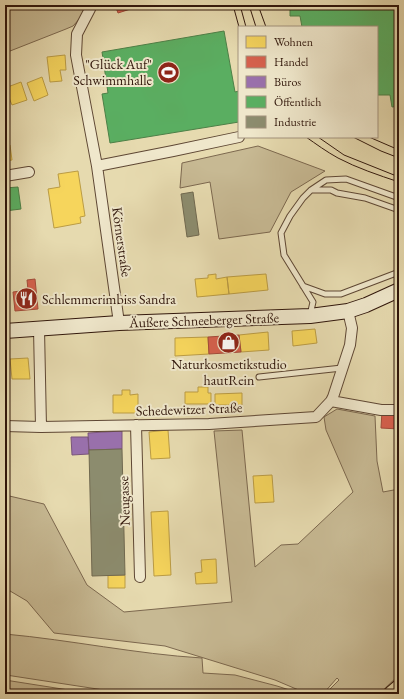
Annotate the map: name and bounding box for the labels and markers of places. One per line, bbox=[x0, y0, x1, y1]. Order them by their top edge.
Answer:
place label: "Glück Auf" Schwimmhalle bbox=[73, 55, 153, 89]
sports icon: "Glück Auf" Schwimmhalle bbox=[155, 59, 181, 85]
restaurant icon: Schlemmerimbiss Sandra bbox=[13, 286, 39, 312]
place label: Schlemmerimbiss Sandra bbox=[42, 290, 176, 308]
shop icon: Naturkosmetikstudio hautRein bbox=[216, 329, 242, 355]
place label: Naturkosmetikstudio hautRein bbox=[171, 355, 287, 389]

